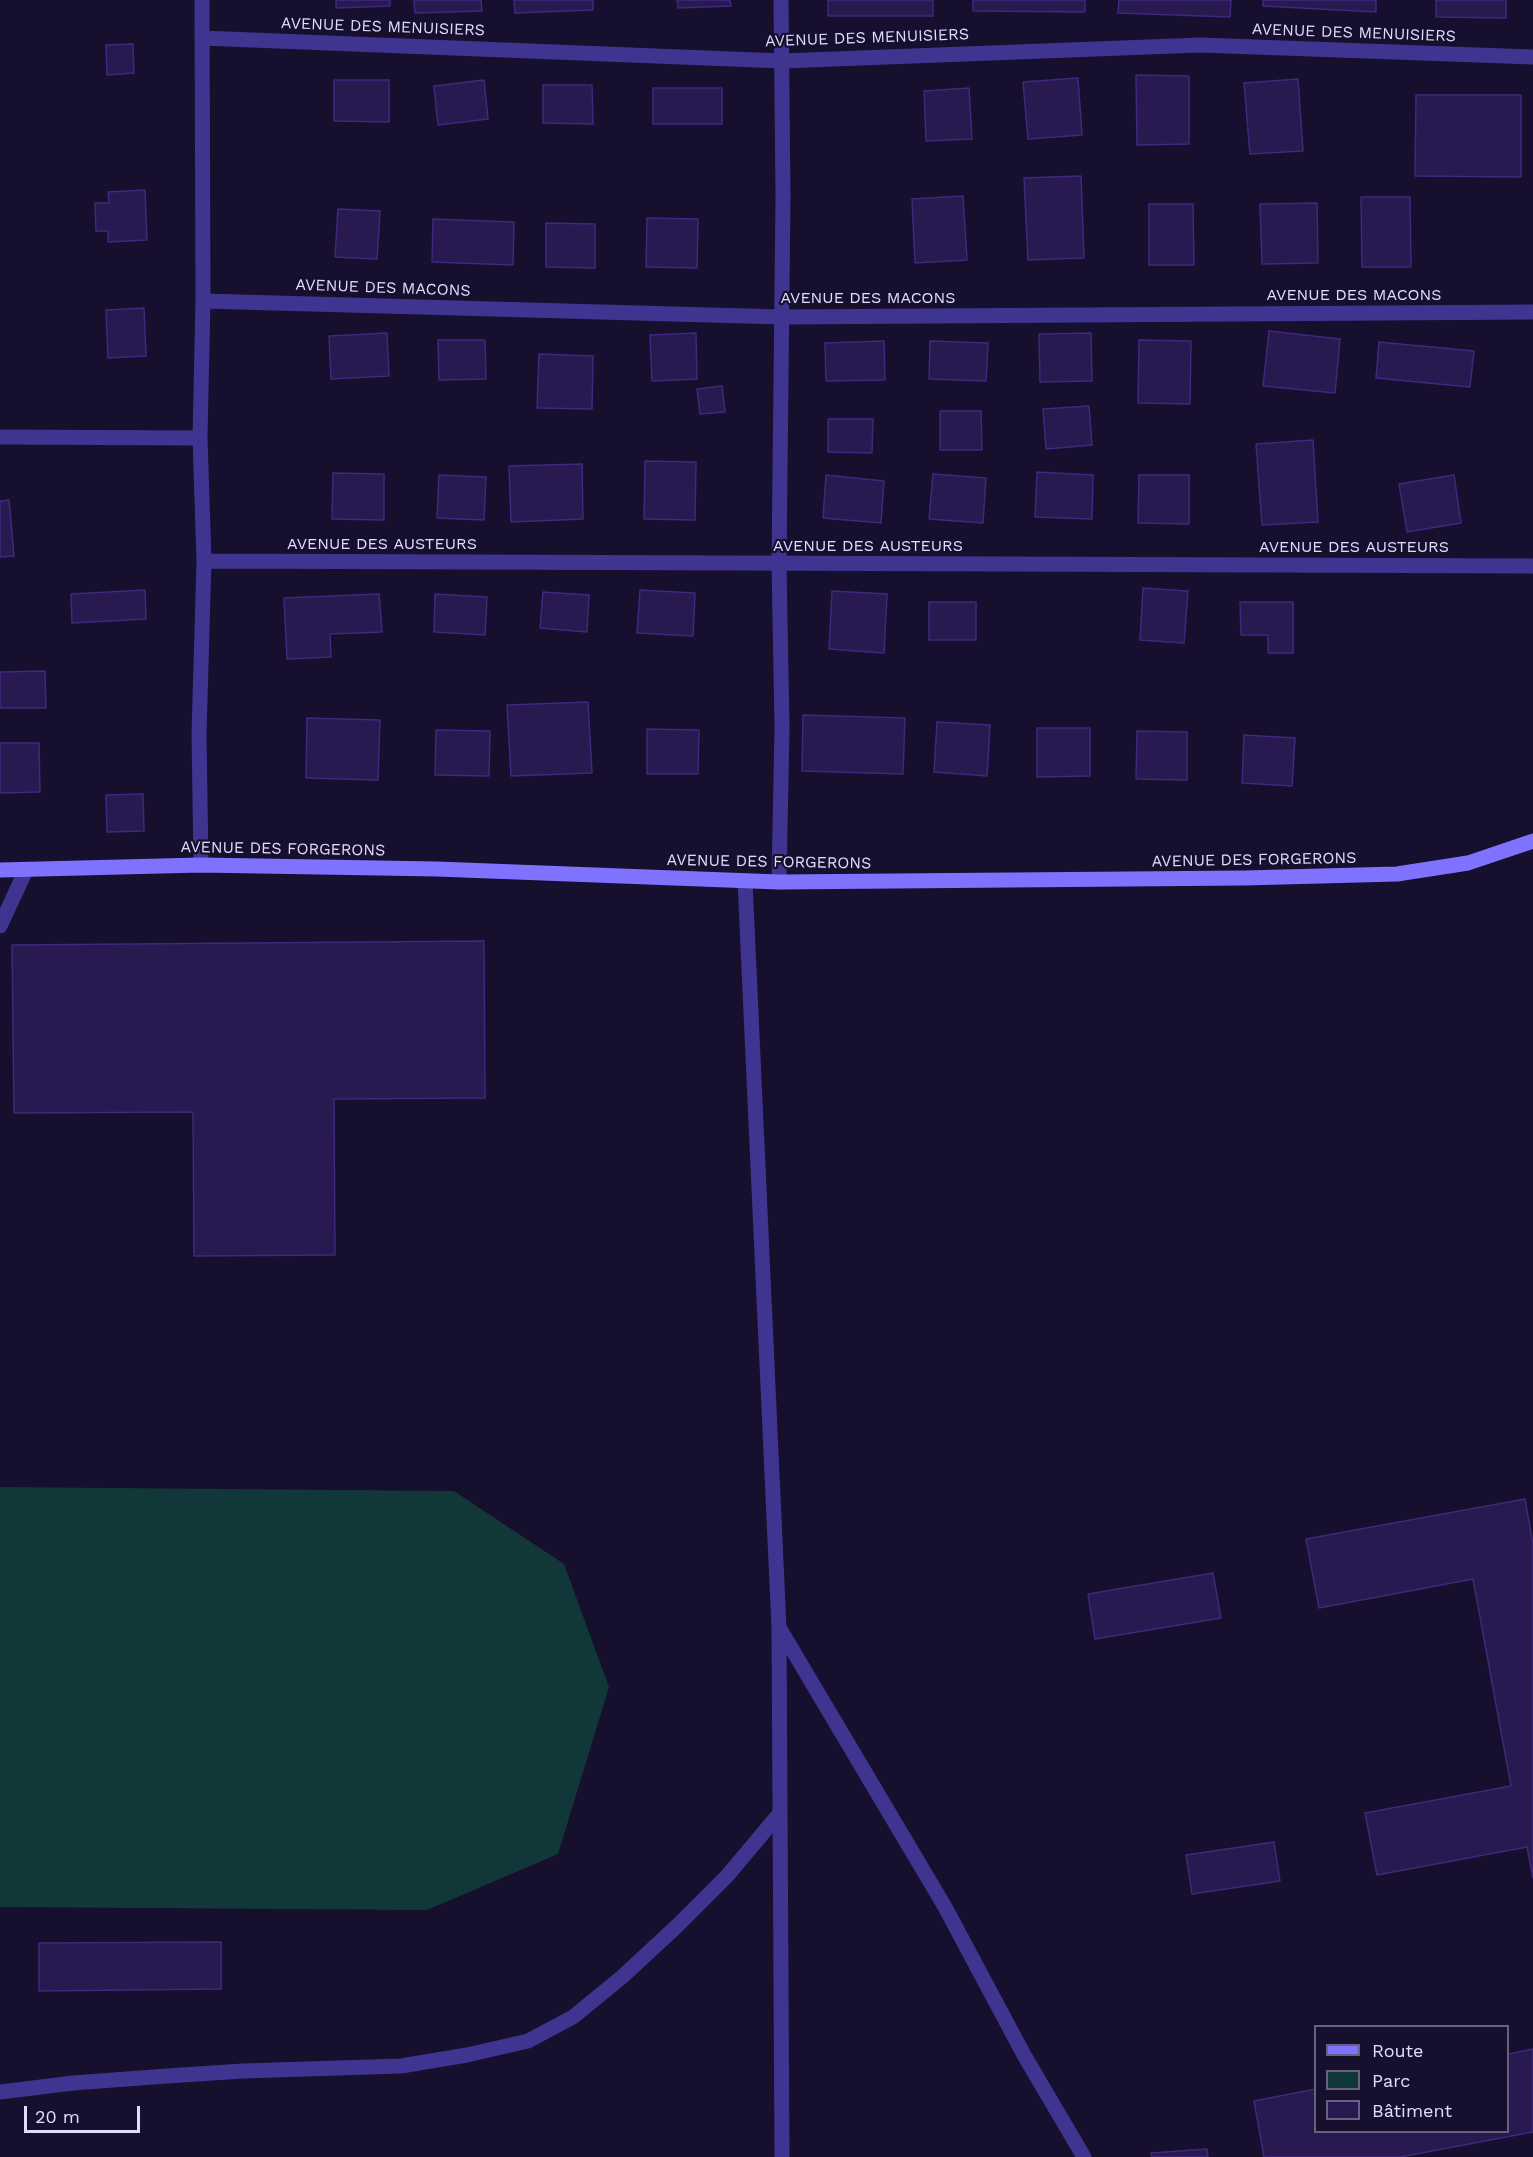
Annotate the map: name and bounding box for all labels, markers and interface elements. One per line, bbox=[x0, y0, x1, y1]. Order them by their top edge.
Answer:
street label: AVENUE DES MENUISIERS bbox=[281, 14, 485, 40]
street label: AVENUE DES MENUISIERS bbox=[1252, 20, 1456, 46]
street label: AVENUE DES MENUISIERS bbox=[765, 25, 969, 51]
street label: AVENUE DES MACONS bbox=[295, 275, 471, 301]
street label: AVENUE DES MACONS bbox=[1266, 285, 1442, 305]
street label: AVENUE DES MACONS bbox=[780, 288, 956, 308]
street label: AVENUE DES AUSTEURS bbox=[287, 534, 477, 554]
street label: AVENUE DES AUSTEURS bbox=[773, 536, 963, 556]
street label: AVENUE DES AUSTEURS bbox=[1259, 537, 1449, 557]
street label: AVENUE DES FORGERONS bbox=[180, 838, 386, 860]
street label: AVENUE DES FORGERONS bbox=[1151, 849, 1357, 871]
street label: AVENUE DES FORGERONS bbox=[666, 851, 872, 873]
legend bbox=[1314, 2025, 1509, 2133]
text: Route bbox=[1372, 2040, 1424, 2061]
text: Parc bbox=[1372, 2070, 1410, 2091]
scale bar bbox=[27, 2094, 142, 2132]
text: Bâtiment bbox=[1372, 2100, 1452, 2121]
text: 20 m bbox=[35, 2106, 80, 2127]

